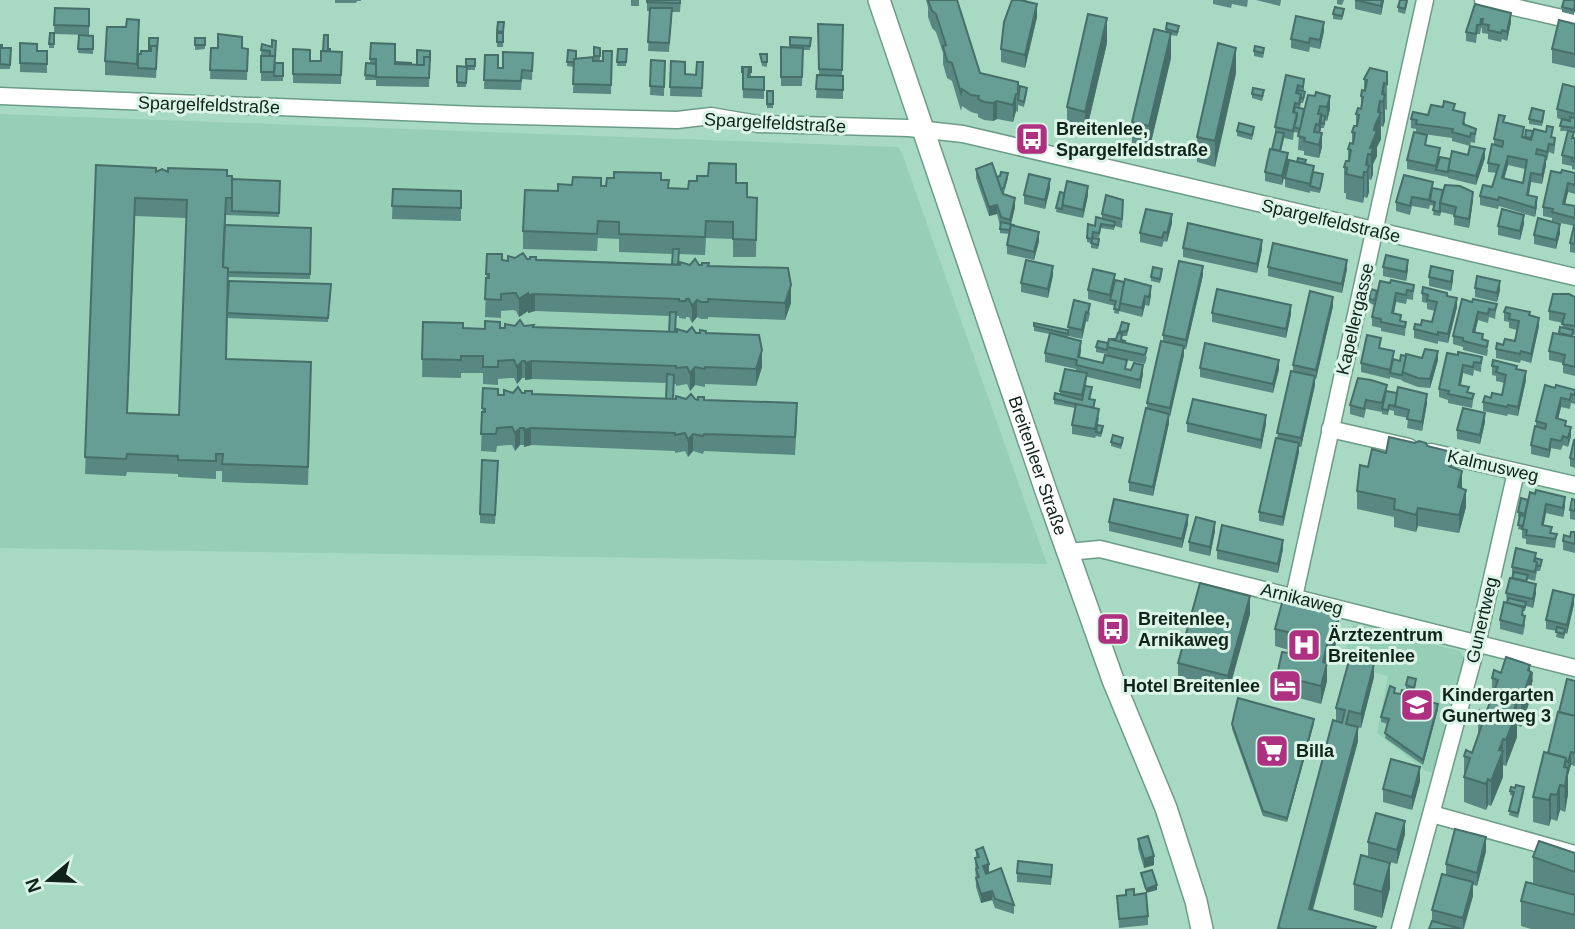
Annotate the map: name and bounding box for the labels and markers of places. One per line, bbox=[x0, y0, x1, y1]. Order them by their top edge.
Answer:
place label: Breitenlee, Spargelfeldstraße bbox=[1056, 119, 1208, 160]
bus stop icon: Breitenlee, Spargelfeldstraße bbox=[1013, 120, 1051, 158]
place label: Breitenlee, Arnikaweg bbox=[1138, 609, 1230, 650]
bus stop icon: Breitenlee, Arnikaweg bbox=[1094, 610, 1132, 648]
place label: Ärztezentrum Breitenlee bbox=[1328, 625, 1443, 666]
hospital icon: Ärztezentrum Breitenlee bbox=[1285, 626, 1323, 664]
hotel icon: Hotel Breitenlee bbox=[1266, 667, 1304, 705]
place label: Hotel Breitenlee bbox=[1123, 676, 1260, 696]
place label: Kindergarten Gunertweg 3 bbox=[1442, 685, 1554, 726]
school or university icon: Kindergarten Gunertweg 3 bbox=[1398, 686, 1436, 724]
supermarket icon: Billa bbox=[1253, 732, 1291, 770]
place label: Billa bbox=[1296, 741, 1335, 761]

